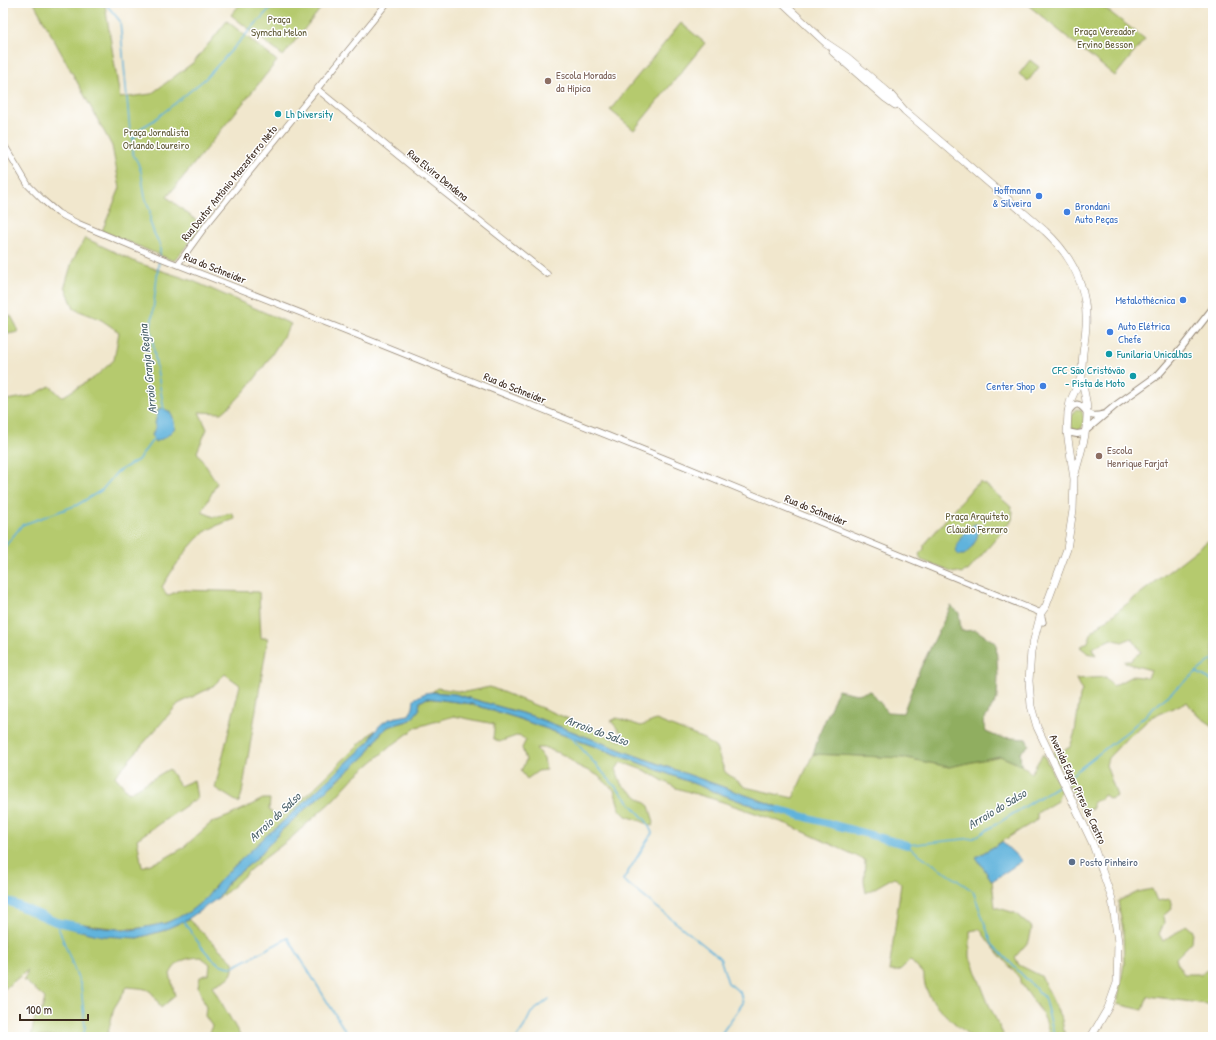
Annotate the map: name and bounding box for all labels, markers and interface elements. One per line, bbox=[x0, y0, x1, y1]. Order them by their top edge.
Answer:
park label: Praça Symcha Melon bbox=[251, 12, 307, 39]
park label: Praça Vereador Ervino Besson bbox=[1074, 24, 1136, 51]
place label: Escola Moradas da Hípica bbox=[556, 68, 616, 95]
marker: Escola Moradas da Hípica bbox=[543, 76, 553, 86]
place label: Lh Diversity bbox=[286, 107, 333, 121]
marker: Lh Diversity bbox=[273, 109, 283, 119]
street label: Rua Doutor Antônio Mazzaferro Neto bbox=[178, 122, 280, 244]
park label: Praça Jornalista Orlando Loureiro bbox=[123, 125, 190, 152]
street label: Rua Elvira Dendena bbox=[405, 146, 472, 204]
place label: Hoffmann & Silveira bbox=[992, 183, 1032, 210]
marker: Hoffmann & Silveira bbox=[1034, 191, 1044, 201]
place label: Brondani Auto Peças bbox=[1075, 199, 1118, 226]
marker: Brondani Auto Peças bbox=[1062, 207, 1072, 217]
street label: Rua do Schneider bbox=[182, 249, 249, 287]
place label: Metalothécnica bbox=[1116, 293, 1176, 307]
marker: Metalothécnica bbox=[1178, 295, 1188, 305]
place label: Auto Elétrica Chefe bbox=[1118, 319, 1170, 346]
water label: Arroio Granja Regina bbox=[134, 322, 161, 414]
marker: Auto Elétrica Chefe bbox=[1105, 327, 1115, 337]
place label: Funilaria Unicalhas bbox=[1116, 347, 1192, 361]
marker: Funilaria Unicalhas bbox=[1104, 349, 1114, 359]
place label: CFC São Cristóvão - Pista de Moto bbox=[1052, 363, 1126, 390]
street label: Rua do Schneider bbox=[482, 369, 549, 407]
marker: CFC São Cristóvão - Pista de Moto bbox=[1128, 371, 1138, 381]
place label: Center Shop bbox=[986, 379, 1035, 393]
marker: Center Shop bbox=[1038, 381, 1048, 391]
place label: Escola Henrique Farjat bbox=[1107, 443, 1168, 470]
marker: Escola Henrique Farjat bbox=[1094, 451, 1104, 461]
street label: Rua do Schneider bbox=[783, 491, 850, 529]
park label: Praça Arquiteto Cláudio Ferraro bbox=[946, 509, 1009, 536]
water label: Arroio do Salso bbox=[564, 711, 632, 750]
street label: Avenida Edgar Pires de Castro bbox=[1046, 732, 1110, 846]
water label: Arroio do Salso bbox=[964, 784, 1030, 833]
water label: Arroio do Salso bbox=[245, 787, 305, 845]
place label: Posto Pinheiro bbox=[1080, 855, 1138, 869]
marker: Posto Pinheiro bbox=[1067, 857, 1077, 867]
scale bar bbox=[20, 996, 88, 1022]
text: 100 m bbox=[26, 1001, 52, 1018]

